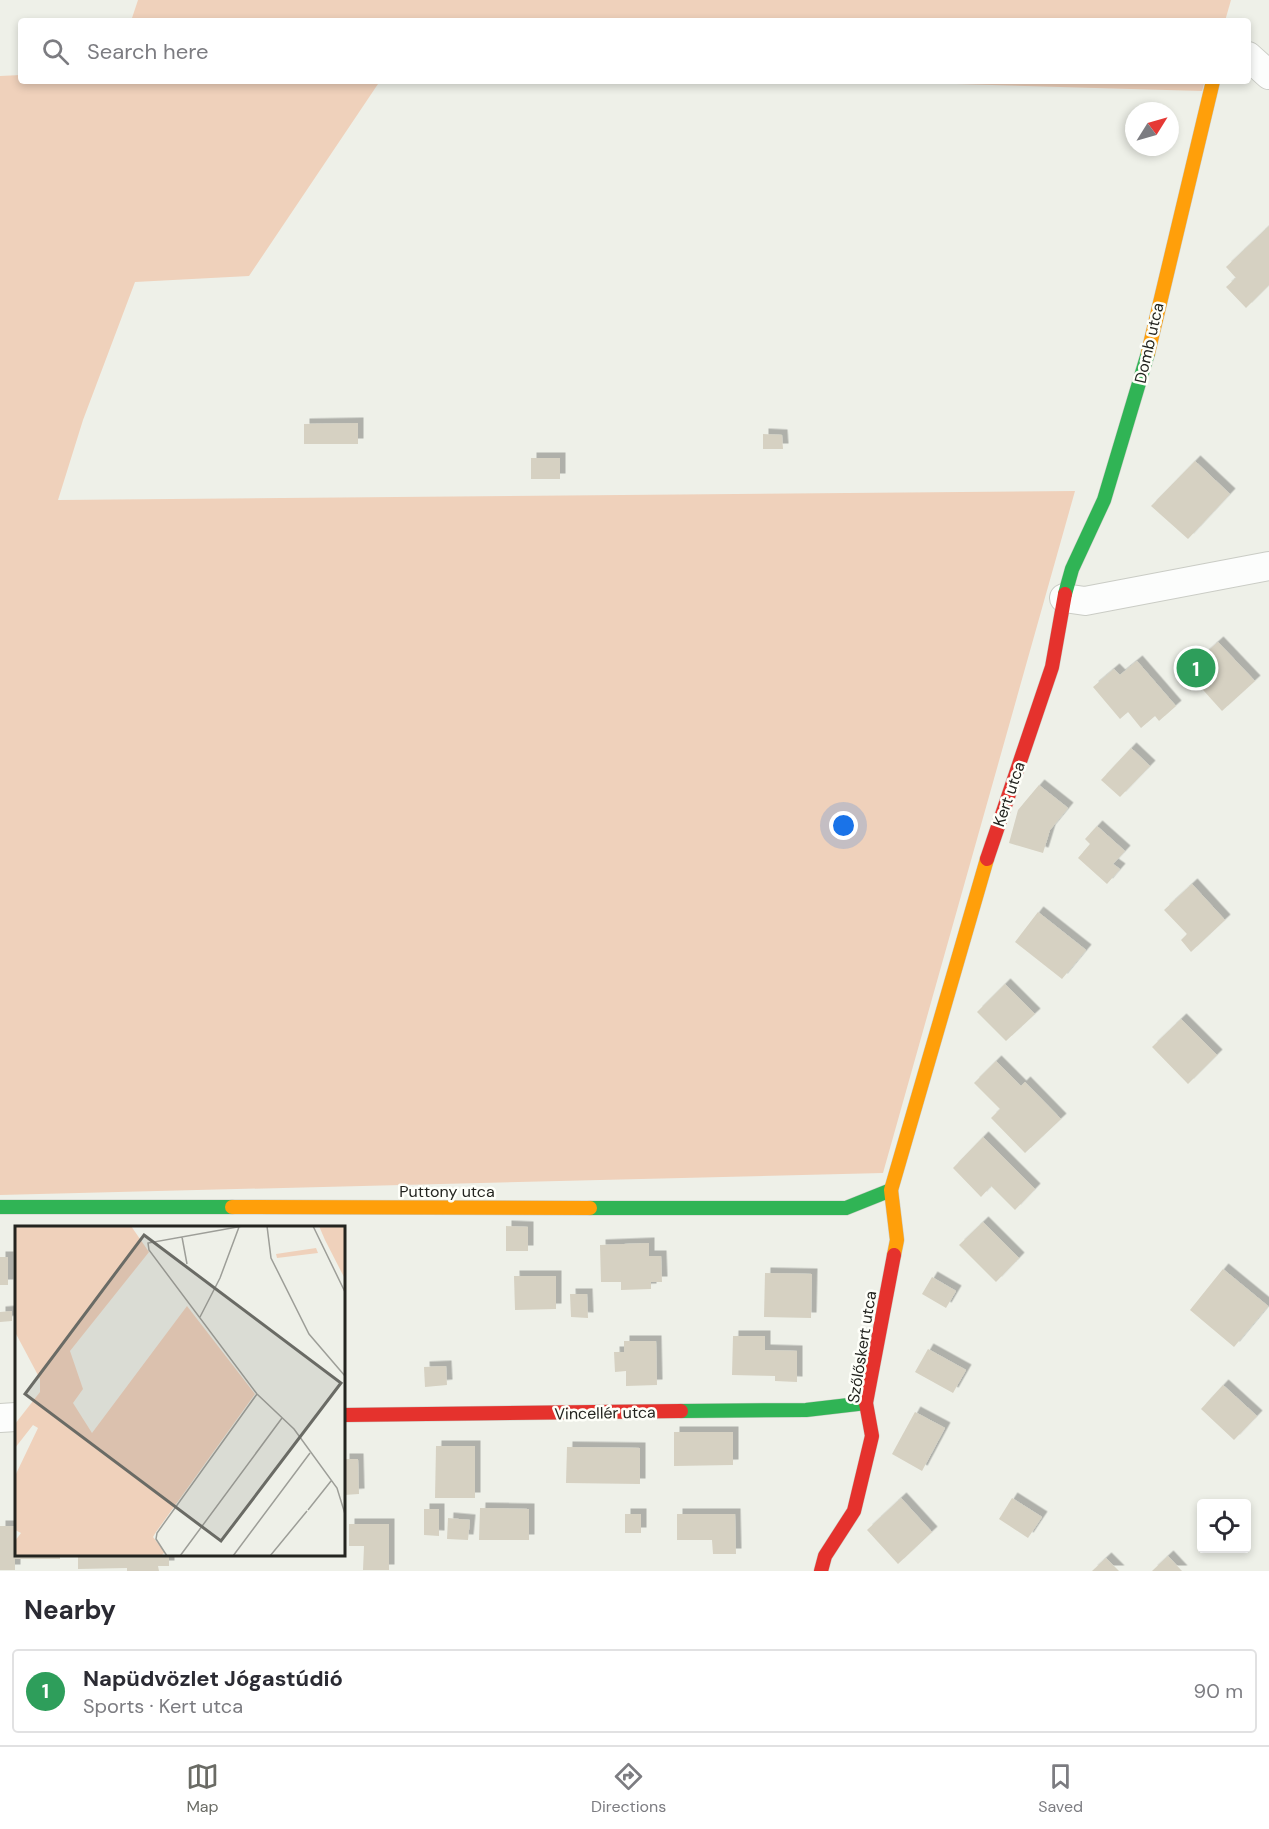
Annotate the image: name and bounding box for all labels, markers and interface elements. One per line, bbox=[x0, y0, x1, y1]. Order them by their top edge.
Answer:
search box bbox=[18, 18, 1251, 84]
icon: search bbox=[39, 35, 72, 68]
text: Search here bbox=[87, 37, 208, 66]
north arrow bbox=[1125, 102, 1179, 156]
street label: Domb utca bbox=[1130, 301, 1168, 385]
pin: 1 bbox=[1176, 646, 1216, 690]
street label: Kert utca bbox=[988, 759, 1030, 829]
your location bbox=[829, 811, 858, 840]
street label: Puttony utca bbox=[399, 1181, 495, 1202]
inset map bbox=[15, 1226, 345, 1556]
street label: Szőlőskert utca bbox=[843, 1289, 881, 1405]
street label: Vincellér utca bbox=[554, 1402, 656, 1424]
map controls bbox=[1197, 1499, 1251, 1553]
button: locate bbox=[1197, 1499, 1251, 1553]
text: Nearby bbox=[24, 1593, 116, 1627]
text: Napüdvözlet Jógastúdió bbox=[83, 1664, 343, 1693]
text: 1 bbox=[42, 1678, 49, 1704]
text: 90 m bbox=[1194, 1678, 1243, 1704]
text: Sports · Kert utca bbox=[83, 1693, 243, 1719]
tab: Map bbox=[186, 1760, 219, 1817]
tab: Directions bbox=[591, 1760, 666, 1817]
tab: Saved bbox=[1038, 1760, 1083, 1817]

